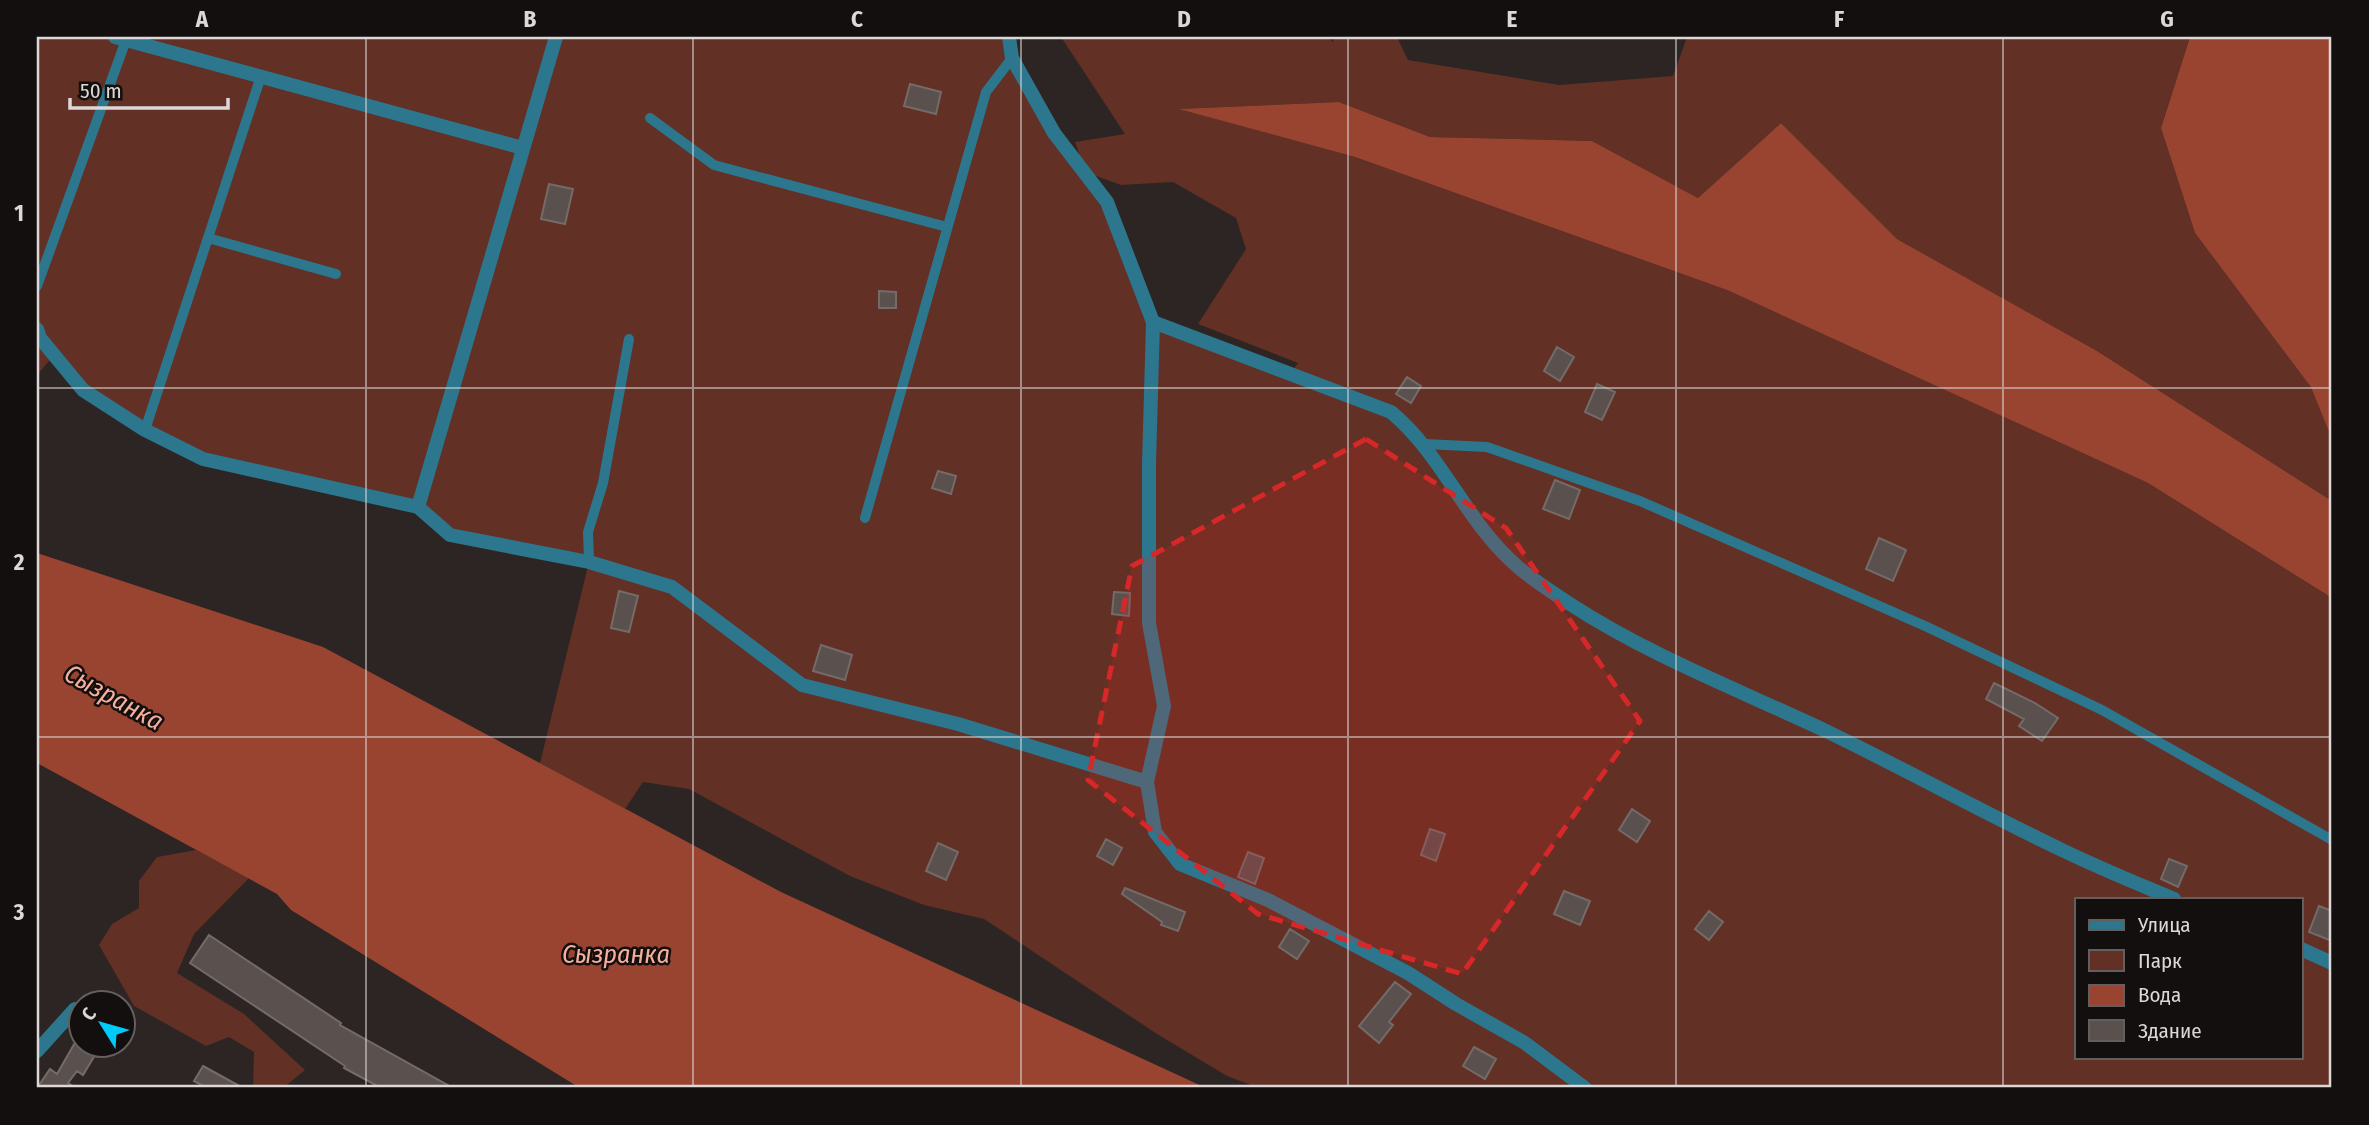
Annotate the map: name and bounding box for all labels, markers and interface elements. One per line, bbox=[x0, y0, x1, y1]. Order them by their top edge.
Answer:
text: A bbox=[195, 5, 209, 33]
text: B bbox=[524, 5, 537, 33]
text: C bbox=[851, 5, 863, 33]
text: D bbox=[1177, 5, 1191, 33]
text: E bbox=[1507, 5, 1518, 33]
text: F bbox=[1834, 5, 1844, 33]
text: G bbox=[2160, 5, 2174, 33]
scale bar bbox=[70, 66, 228, 110]
text: 50 m bbox=[80, 78, 122, 104]
text: 1 bbox=[14, 199, 24, 227]
text: 2 bbox=[13, 548, 25, 576]
water label: Сызранка bbox=[59, 658, 169, 737]
text: 3 bbox=[13, 898, 25, 926]
legend bbox=[2075, 898, 2302, 1058]
text: Улица bbox=[2137, 912, 2191, 938]
water label: Сызранка bbox=[562, 939, 670, 970]
text: Парк bbox=[2138, 948, 2182, 974]
text: Вода bbox=[2138, 982, 2181, 1008]
north arrow bbox=[66, 988, 136, 1058]
text: С bbox=[77, 1003, 101, 1025]
text: Здание bbox=[2138, 1018, 2202, 1044]

